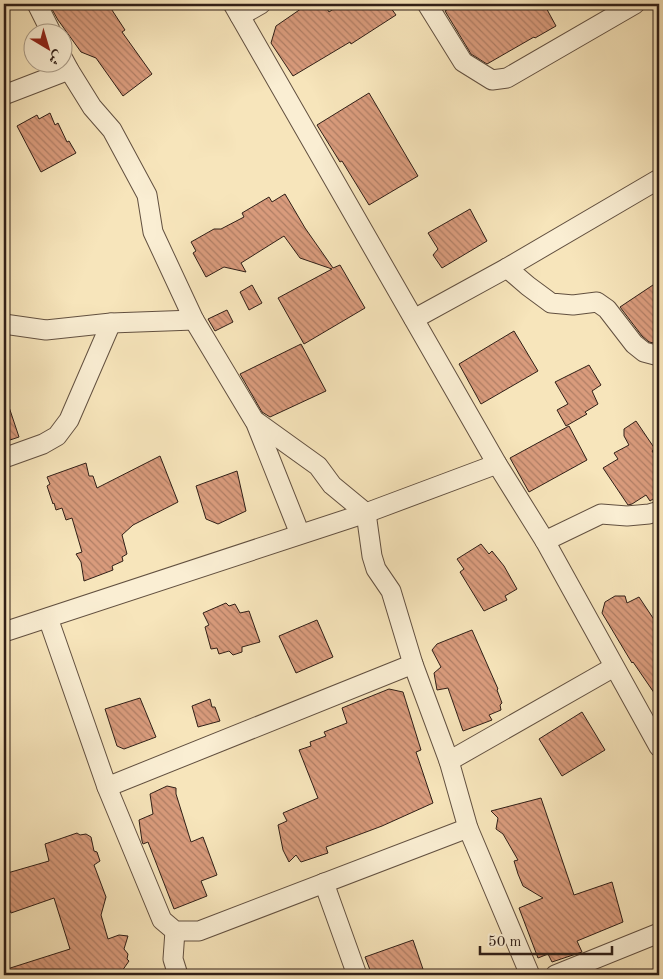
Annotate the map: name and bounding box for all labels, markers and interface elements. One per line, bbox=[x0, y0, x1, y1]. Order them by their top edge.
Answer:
north arrow bbox=[22, 22, 72, 72]
text: ش bbox=[46, 48, 65, 67]
scale bar bbox=[480, 924, 613, 956]
text: 50 m bbox=[488, 935, 522, 950]

